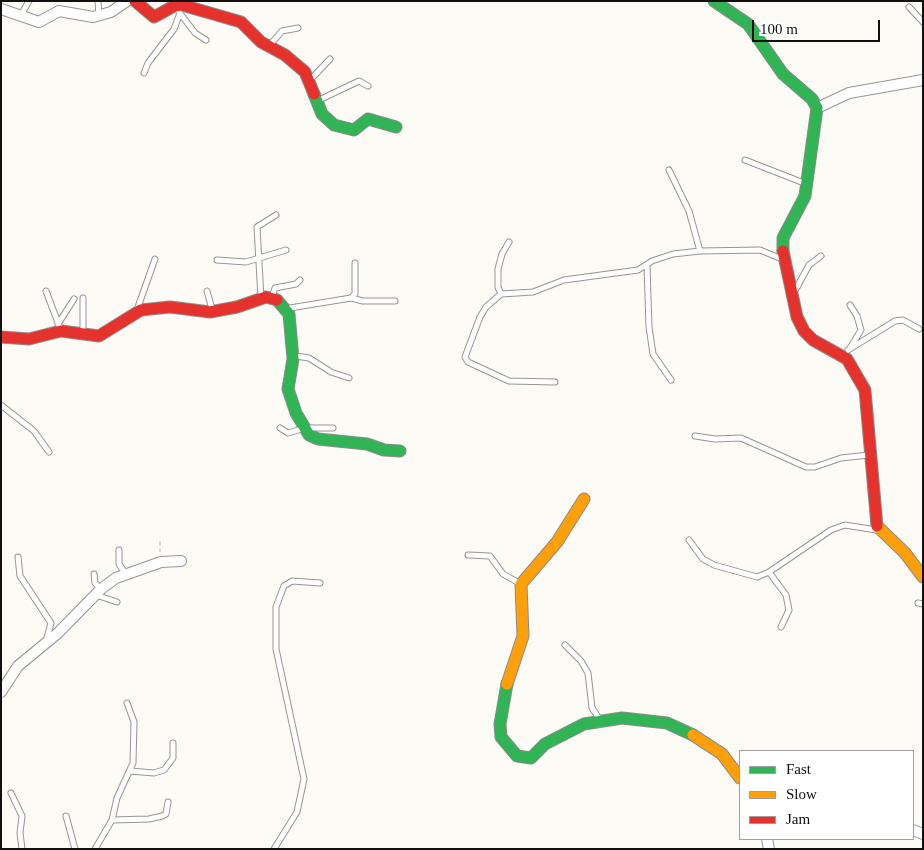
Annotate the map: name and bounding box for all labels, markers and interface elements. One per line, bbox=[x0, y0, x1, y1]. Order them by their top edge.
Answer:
scale bar bbox=[754, 10, 882, 42]
text: 100 m bbox=[760, 21, 798, 37]
legend bbox=[739, 750, 914, 840]
text: Fast bbox=[786, 761, 811, 777]
text: Slow bbox=[786, 786, 817, 802]
text: Jam bbox=[786, 811, 810, 827]

